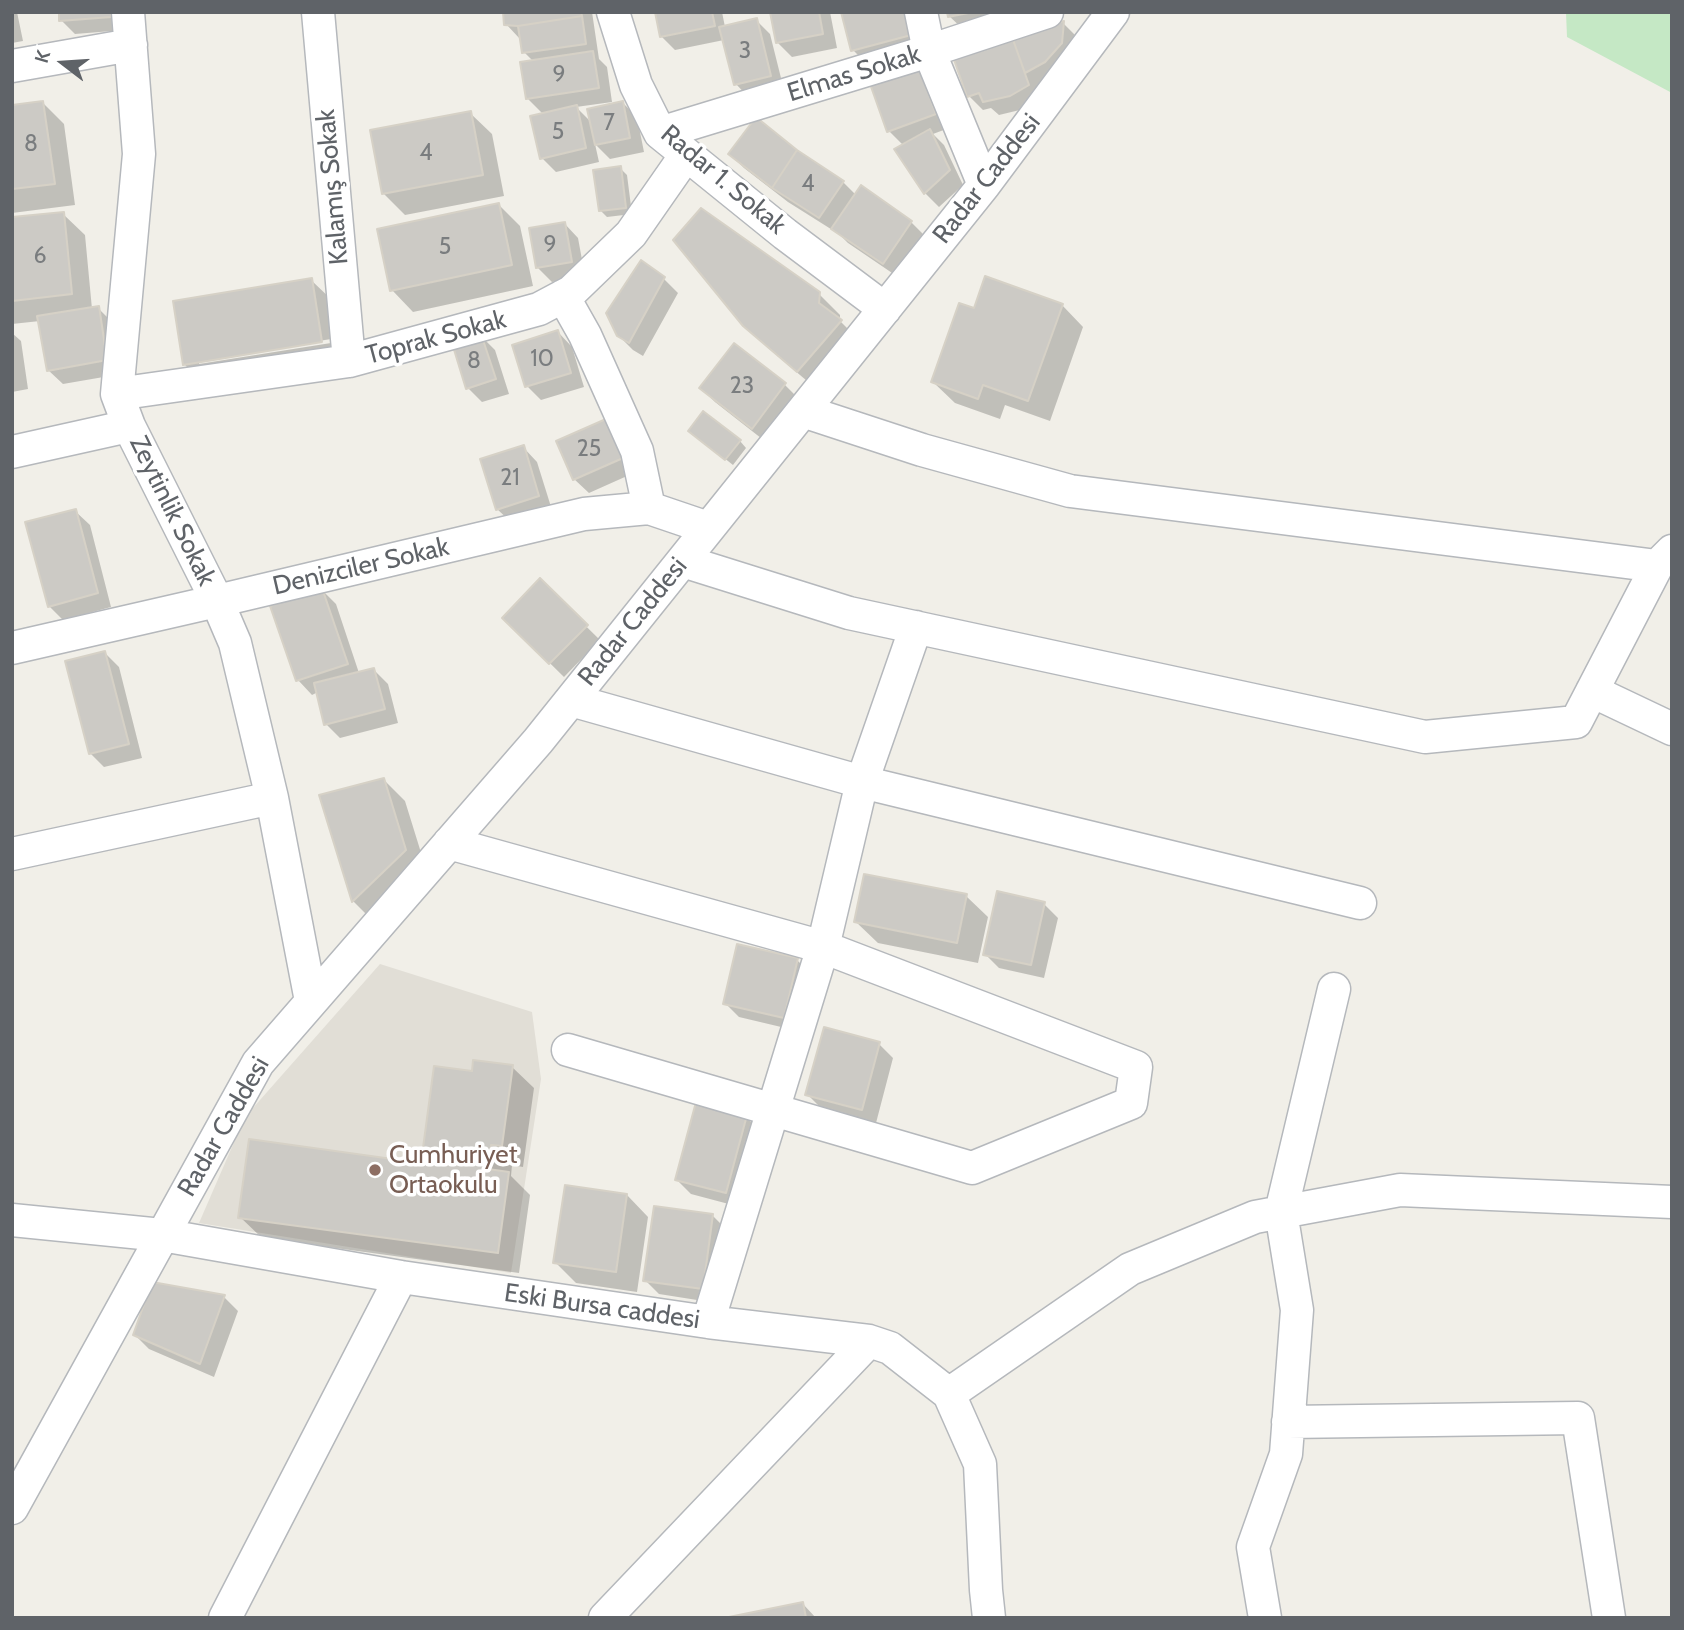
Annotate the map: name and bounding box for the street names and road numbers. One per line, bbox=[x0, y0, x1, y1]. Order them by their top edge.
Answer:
street label: Elmas Sokak bbox=[784, 39, 924, 109]
street label: Kalamış Sokak bbox=[311, 108, 355, 266]
street label: Radar Caddesi bbox=[927, 108, 1047, 250]
street label: Radar 1. Sokak bbox=[654, 119, 792, 241]
street label: Toprak Sokak bbox=[363, 304, 509, 372]
street label: Zeytinlik Sokak bbox=[122, 431, 222, 591]
street label: Denizciler Sokak bbox=[270, 532, 452, 602]
street label: Radar Caddesi bbox=[572, 552, 694, 692]
street label: Radar Caddesi bbox=[172, 1052, 276, 1202]
street label: Eski Bursa caddesi bbox=[502, 1278, 702, 1336]

